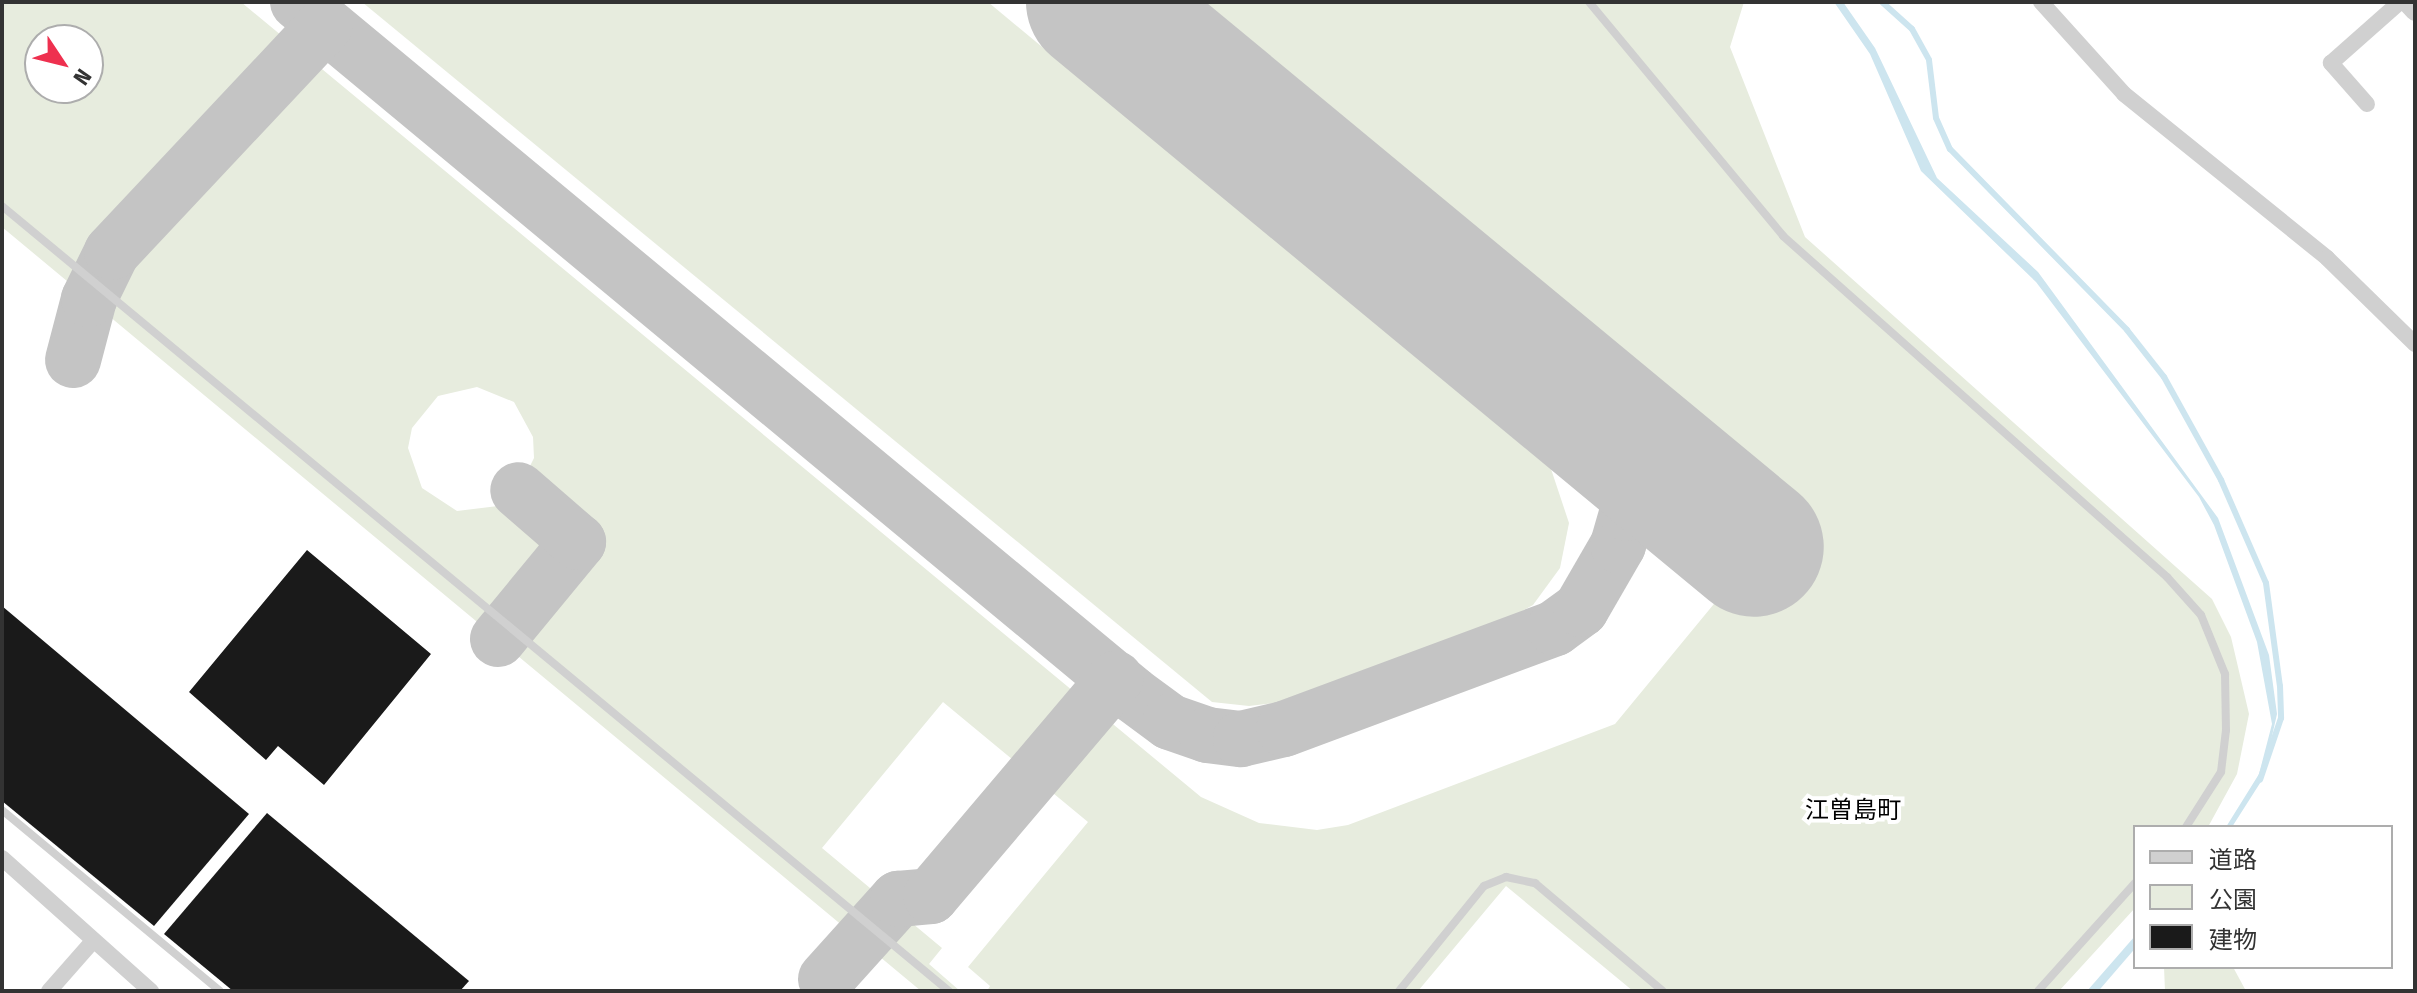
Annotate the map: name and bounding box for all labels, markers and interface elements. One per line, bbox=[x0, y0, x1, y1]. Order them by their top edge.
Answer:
north arrow bbox=[24, 24, 104, 104]
text: N bbox=[68, 64, 97, 90]
district label: 江曽島町 bbox=[1805, 797, 1901, 825]
legend bbox=[2133, 825, 2393, 969]
text: 道路 bbox=[2209, 846, 2257, 874]
text: 公園 bbox=[2209, 886, 2257, 914]
text: 建物 bbox=[2209, 926, 2257, 954]

